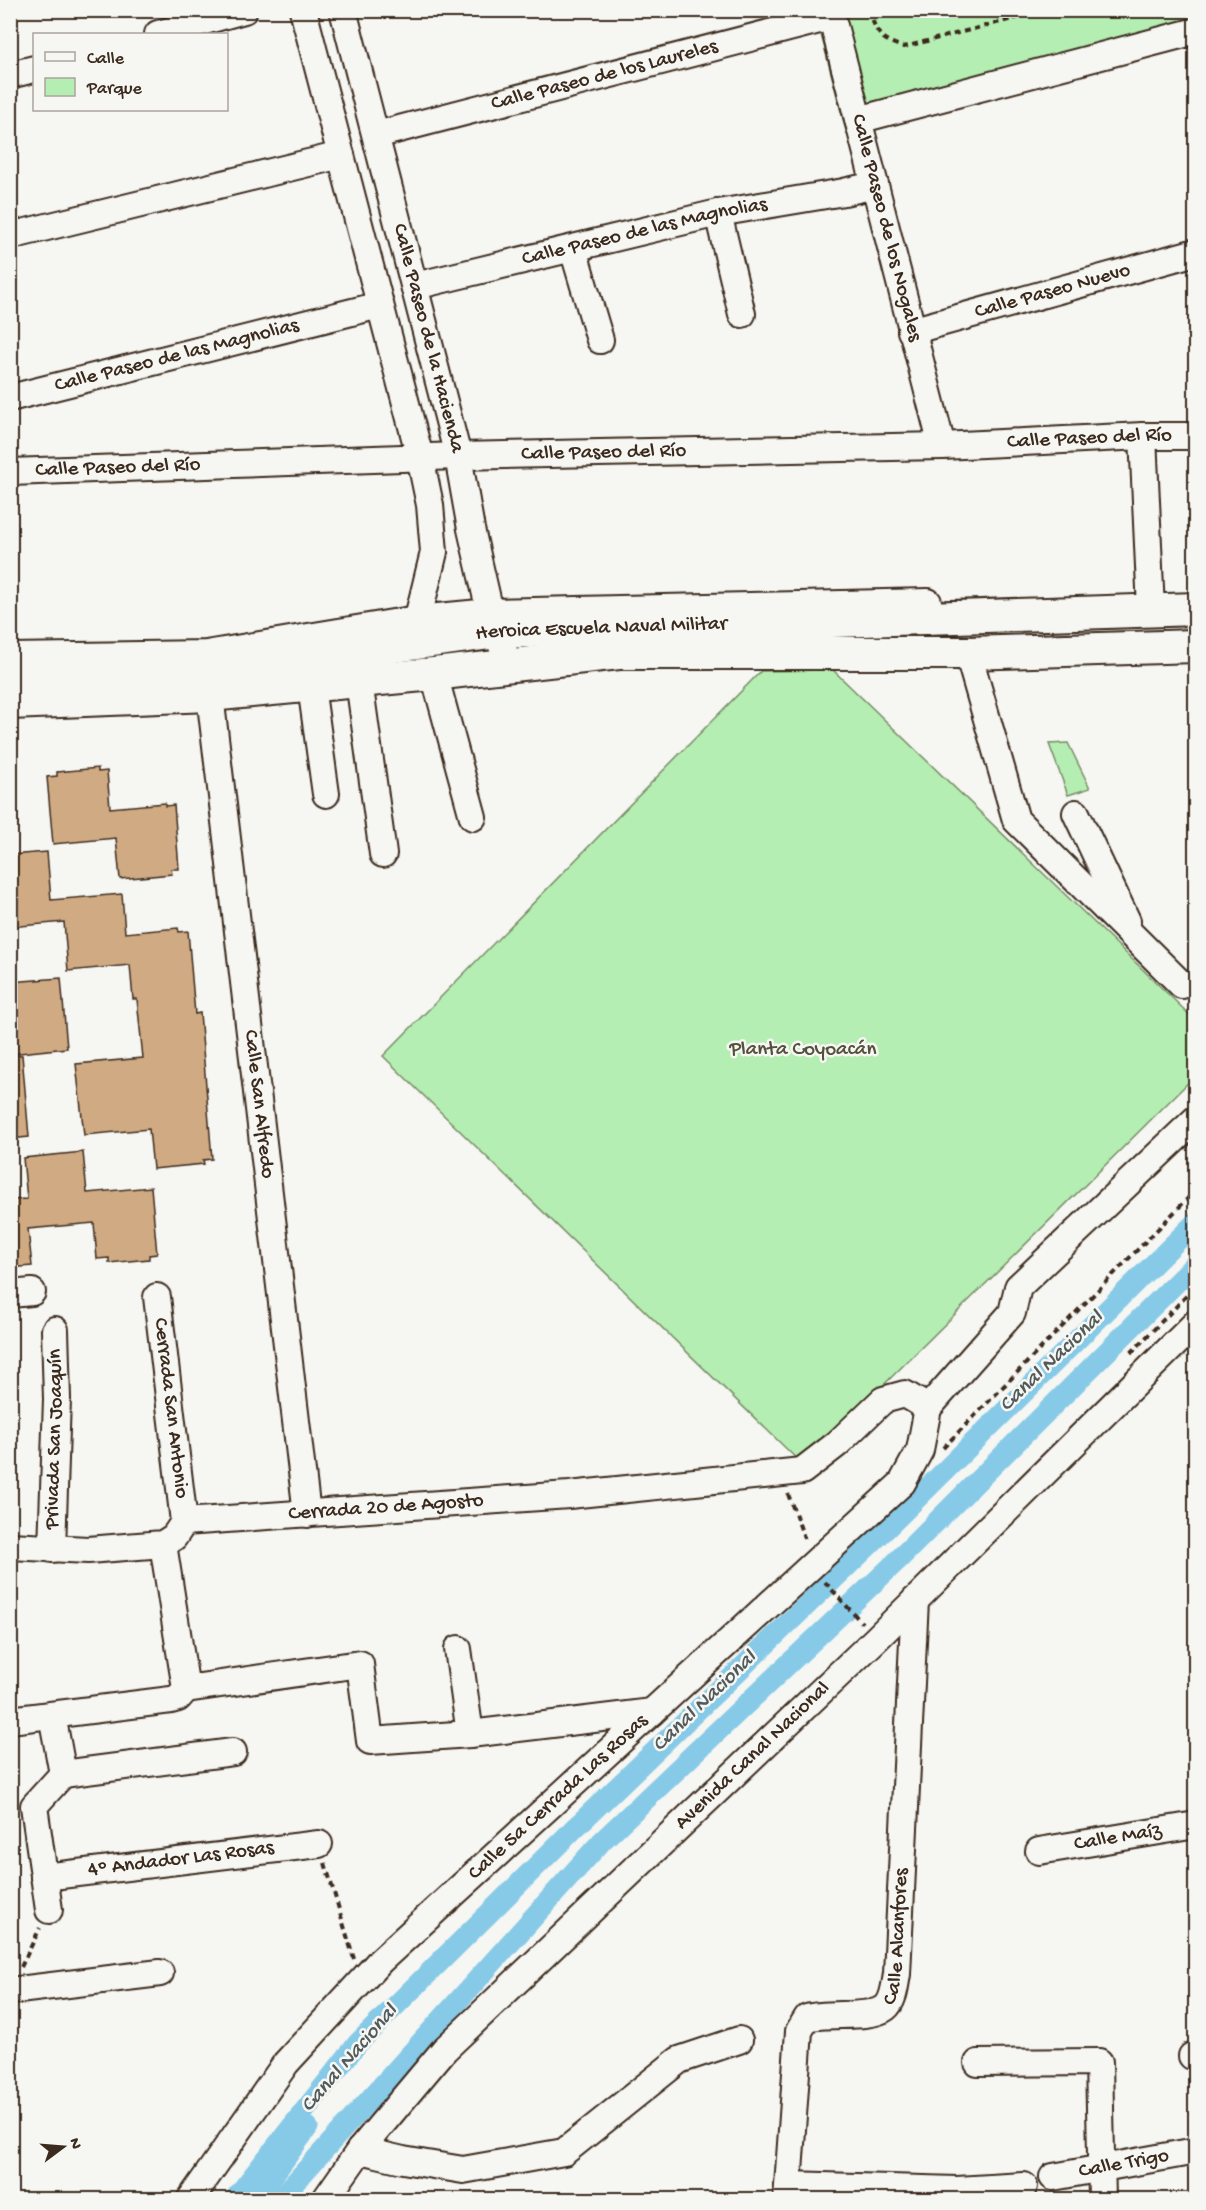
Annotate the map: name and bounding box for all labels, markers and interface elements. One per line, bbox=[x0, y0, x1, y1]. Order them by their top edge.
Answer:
legend bbox=[33, 33, 228, 111]
street label: Calle Paseo de los Laureles bbox=[489, 34, 722, 117]
text: Calle bbox=[87, 49, 125, 70]
text: Parque bbox=[86, 79, 143, 100]
street label: Calle Paseo de los Nogales bbox=[845, 112, 927, 345]
street label: Calle Paseo de las Magnolias bbox=[520, 192, 770, 272]
street label: Calle Paseo de la Hacienda bbox=[386, 221, 469, 457]
street label: Calle Paseo Nuevo bbox=[972, 258, 1133, 325]
street label: Calle Paseo de las Magnolias bbox=[52, 313, 303, 399]
street label: Calle Paseo del Río bbox=[1006, 423, 1172, 455]
street label: Calle Paseo del Río bbox=[521, 439, 687, 467]
street label: Calle Paseo del Río bbox=[35, 453, 201, 484]
street label: Heroica Escuela Naval Militar bbox=[474, 612, 729, 647]
street label: Calle San Alfredo bbox=[237, 1028, 280, 1180]
park label: Planta Coyoacán bbox=[729, 1038, 877, 1063]
water label: Canal Nacional bbox=[995, 1305, 1110, 1418]
street label: Cerrada San Antonio bbox=[147, 1317, 194, 1500]
street label: Privada San Joaquín bbox=[40, 1348, 70, 1531]
street label: Cerrada 20 de Agosto bbox=[288, 1489, 485, 1527]
water label: Canal Nacional bbox=[648, 1645, 763, 1758]
street label: Avenida Canal Nacional bbox=[670, 1677, 836, 1836]
street label: Calle 5a Cerrada Las Rosas bbox=[463, 1708, 654, 1886]
street label: Calle Maíz bbox=[1072, 1818, 1164, 1857]
street label: 4º Andador Las Rosas bbox=[87, 1836, 277, 1884]
street label: Calle Alcanfores bbox=[878, 1866, 915, 2009]
water label: Canal Nacional bbox=[296, 1999, 405, 2118]
north arrow bbox=[33, 2117, 93, 2177]
text: N bbox=[63, 2136, 85, 2152]
street label: Calle Trigo bbox=[1077, 2144, 1171, 2185]

